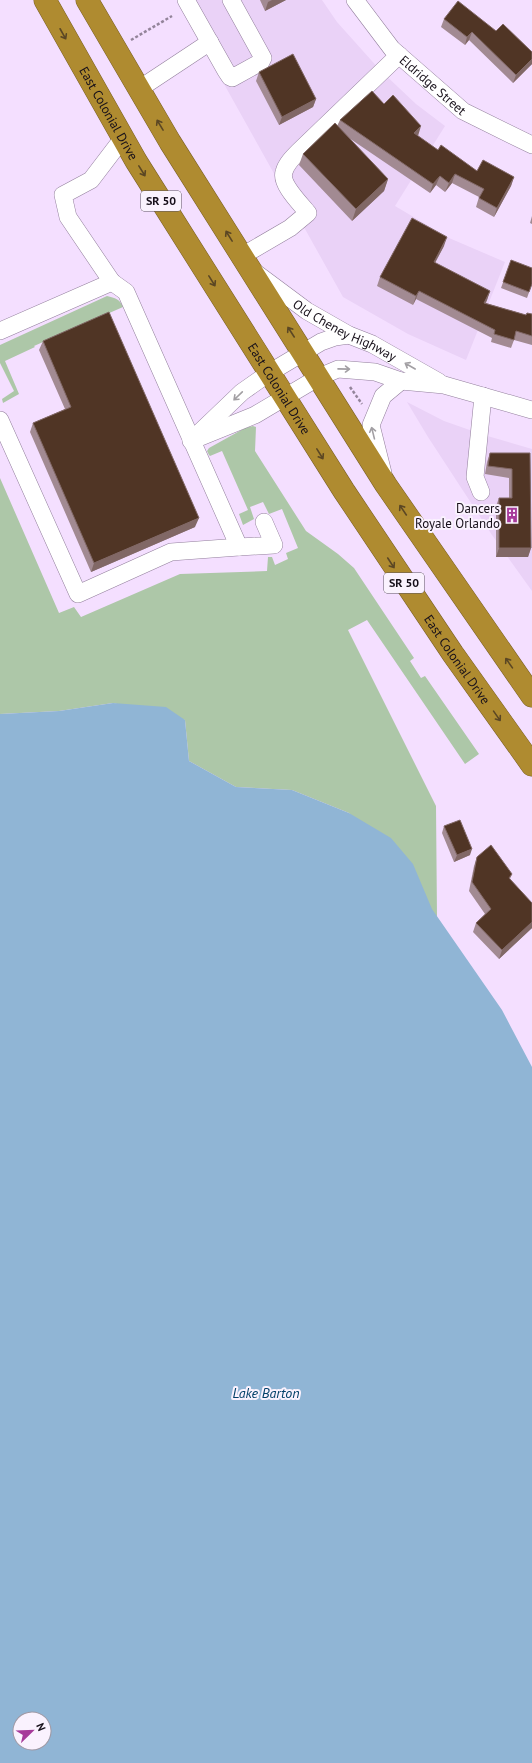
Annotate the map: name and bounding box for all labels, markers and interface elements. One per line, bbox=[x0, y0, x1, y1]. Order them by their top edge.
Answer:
one-way arrow bbox=[60, 28, 68, 40]
street label: Eldridge Street bbox=[396, 52, 470, 119]
street label: East Colonial Drive bbox=[75, 64, 142, 163]
one-way arrow bbox=[156, 119, 164, 131]
one-way arrow bbox=[139, 165, 147, 177]
road number: SR 50 bbox=[141, 191, 181, 211]
one-way arrow bbox=[225, 230, 233, 241]
one-way arrow bbox=[208, 275, 216, 287]
street label: Old Cheney Highway bbox=[289, 295, 399, 365]
one-way arrow bbox=[286, 326, 294, 338]
street label: East Colonial Drive bbox=[244, 340, 314, 438]
one-way arrow bbox=[404, 361, 416, 369]
one-way arrow bbox=[337, 365, 350, 373]
one-way arrow bbox=[233, 391, 243, 400]
one-way arrow bbox=[369, 427, 377, 440]
one-way arrow bbox=[316, 448, 324, 459]
place label: Dancers Royale Orlando bbox=[415, 500, 500, 532]
one-way arrow bbox=[399, 505, 407, 516]
building icon: Dancers Royale Orlando bbox=[503, 506, 521, 524]
one-way arrow bbox=[387, 557, 395, 568]
road number: SR 50 bbox=[384, 573, 424, 593]
street label: East Colonial Drive bbox=[420, 612, 494, 708]
one-way arrow bbox=[505, 658, 513, 669]
one-way arrow bbox=[493, 710, 501, 721]
water label: Lake Barton bbox=[232, 1384, 300, 1402]
north arrow bbox=[12, 1711, 52, 1751]
text: N bbox=[33, 1721, 49, 1733]

